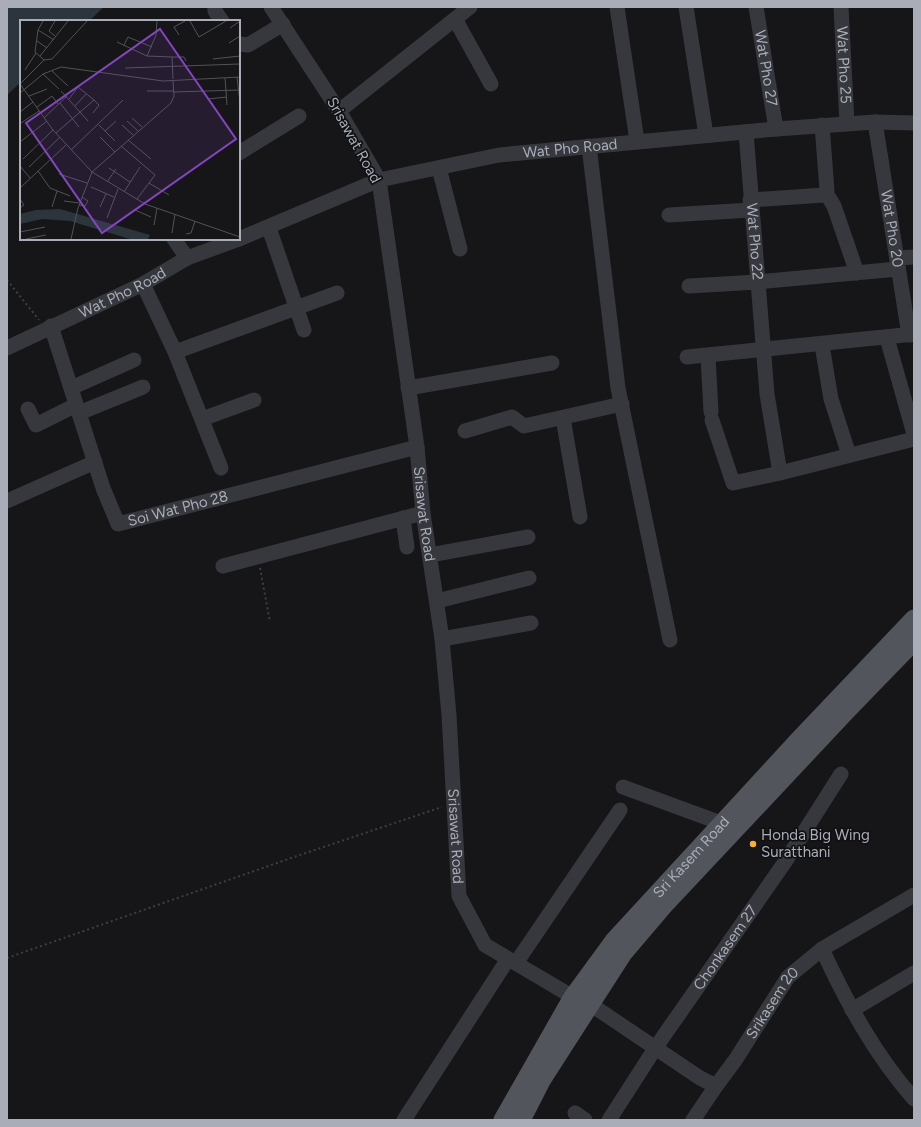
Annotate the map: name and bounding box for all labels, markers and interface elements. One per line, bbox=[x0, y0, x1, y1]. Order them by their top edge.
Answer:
inset map bbox=[20, 20, 240, 240]
street label: Wat Pho 25 bbox=[833, 26, 855, 104]
street label: Wat Pho 27 bbox=[751, 29, 781, 108]
street label: Srisawat Road bbox=[323, 94, 385, 186]
street label: Wat Pho Road bbox=[522, 135, 618, 162]
street label: Wat Pho 20 bbox=[877, 189, 907, 269]
street label: Wat Pho 22 bbox=[743, 202, 767, 281]
street label: Wat Pho Road bbox=[76, 263, 169, 322]
street label: Srisawat Road bbox=[410, 466, 439, 563]
street label: Soi Wat Pho 28 bbox=[126, 487, 230, 530]
street label: Srisawat Road bbox=[444, 788, 467, 884]
street label: Sri Kasem Road bbox=[649, 813, 733, 902]
place label: Honda Big Wing Suratthani bbox=[761, 826, 870, 861]
marker: Honda Big Wing Suratthani bbox=[748, 839, 758, 849]
street label: Chonkasem 27 bbox=[690, 902, 761, 993]
street label: Srikasem 20 bbox=[742, 963, 802, 1042]

